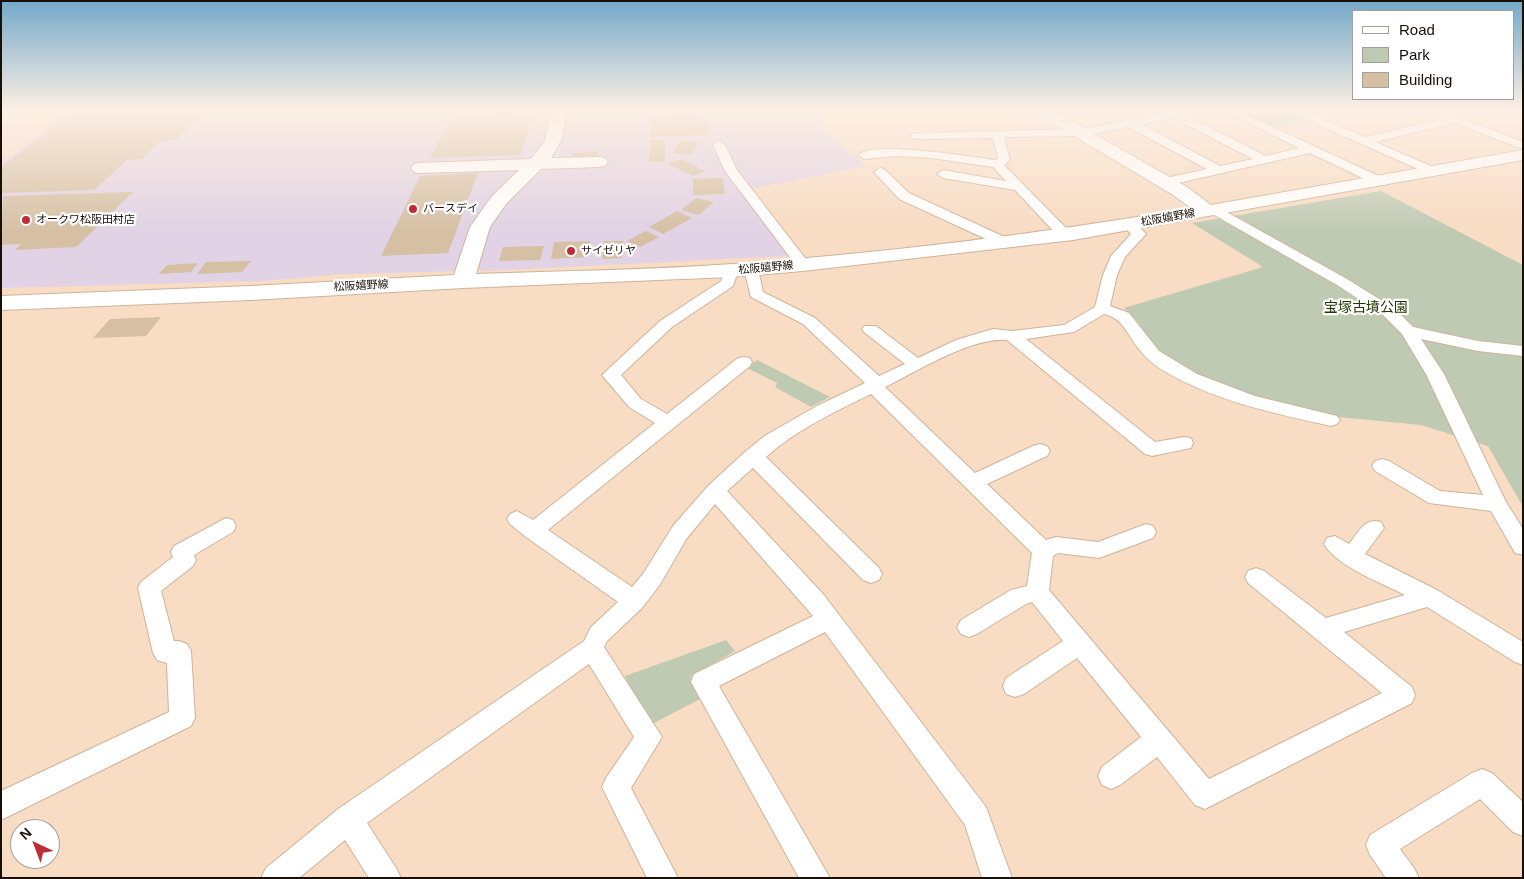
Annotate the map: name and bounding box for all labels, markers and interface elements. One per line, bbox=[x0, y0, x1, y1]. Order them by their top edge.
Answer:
legend bbox=[1352, 10, 1514, 100]
text: Road bbox=[1399, 21, 1435, 38]
text: Park bbox=[1399, 46, 1430, 63]
text: Building bbox=[1399, 71, 1452, 88]
place label: バースデイ bbox=[423, 202, 478, 216]
marker: バースデイ bbox=[407, 203, 419, 215]
street label: 松阪嬉野線 bbox=[1140, 207, 1196, 229]
place label: オークワ松阪田村店 bbox=[36, 213, 135, 227]
marker: オークワ松阪田村店 bbox=[20, 214, 32, 226]
place label: サイゼリヤ bbox=[581, 244, 636, 258]
marker: サイゼリヤ bbox=[565, 245, 577, 257]
street label: 松阪嬉野線 bbox=[738, 259, 794, 277]
street label: 松阪嬉野線 bbox=[333, 278, 389, 294]
park label: 宝塚古墳公園 bbox=[1324, 300, 1408, 316]
north arrow bbox=[10, 819, 60, 869]
text: N bbox=[16, 824, 35, 843]

